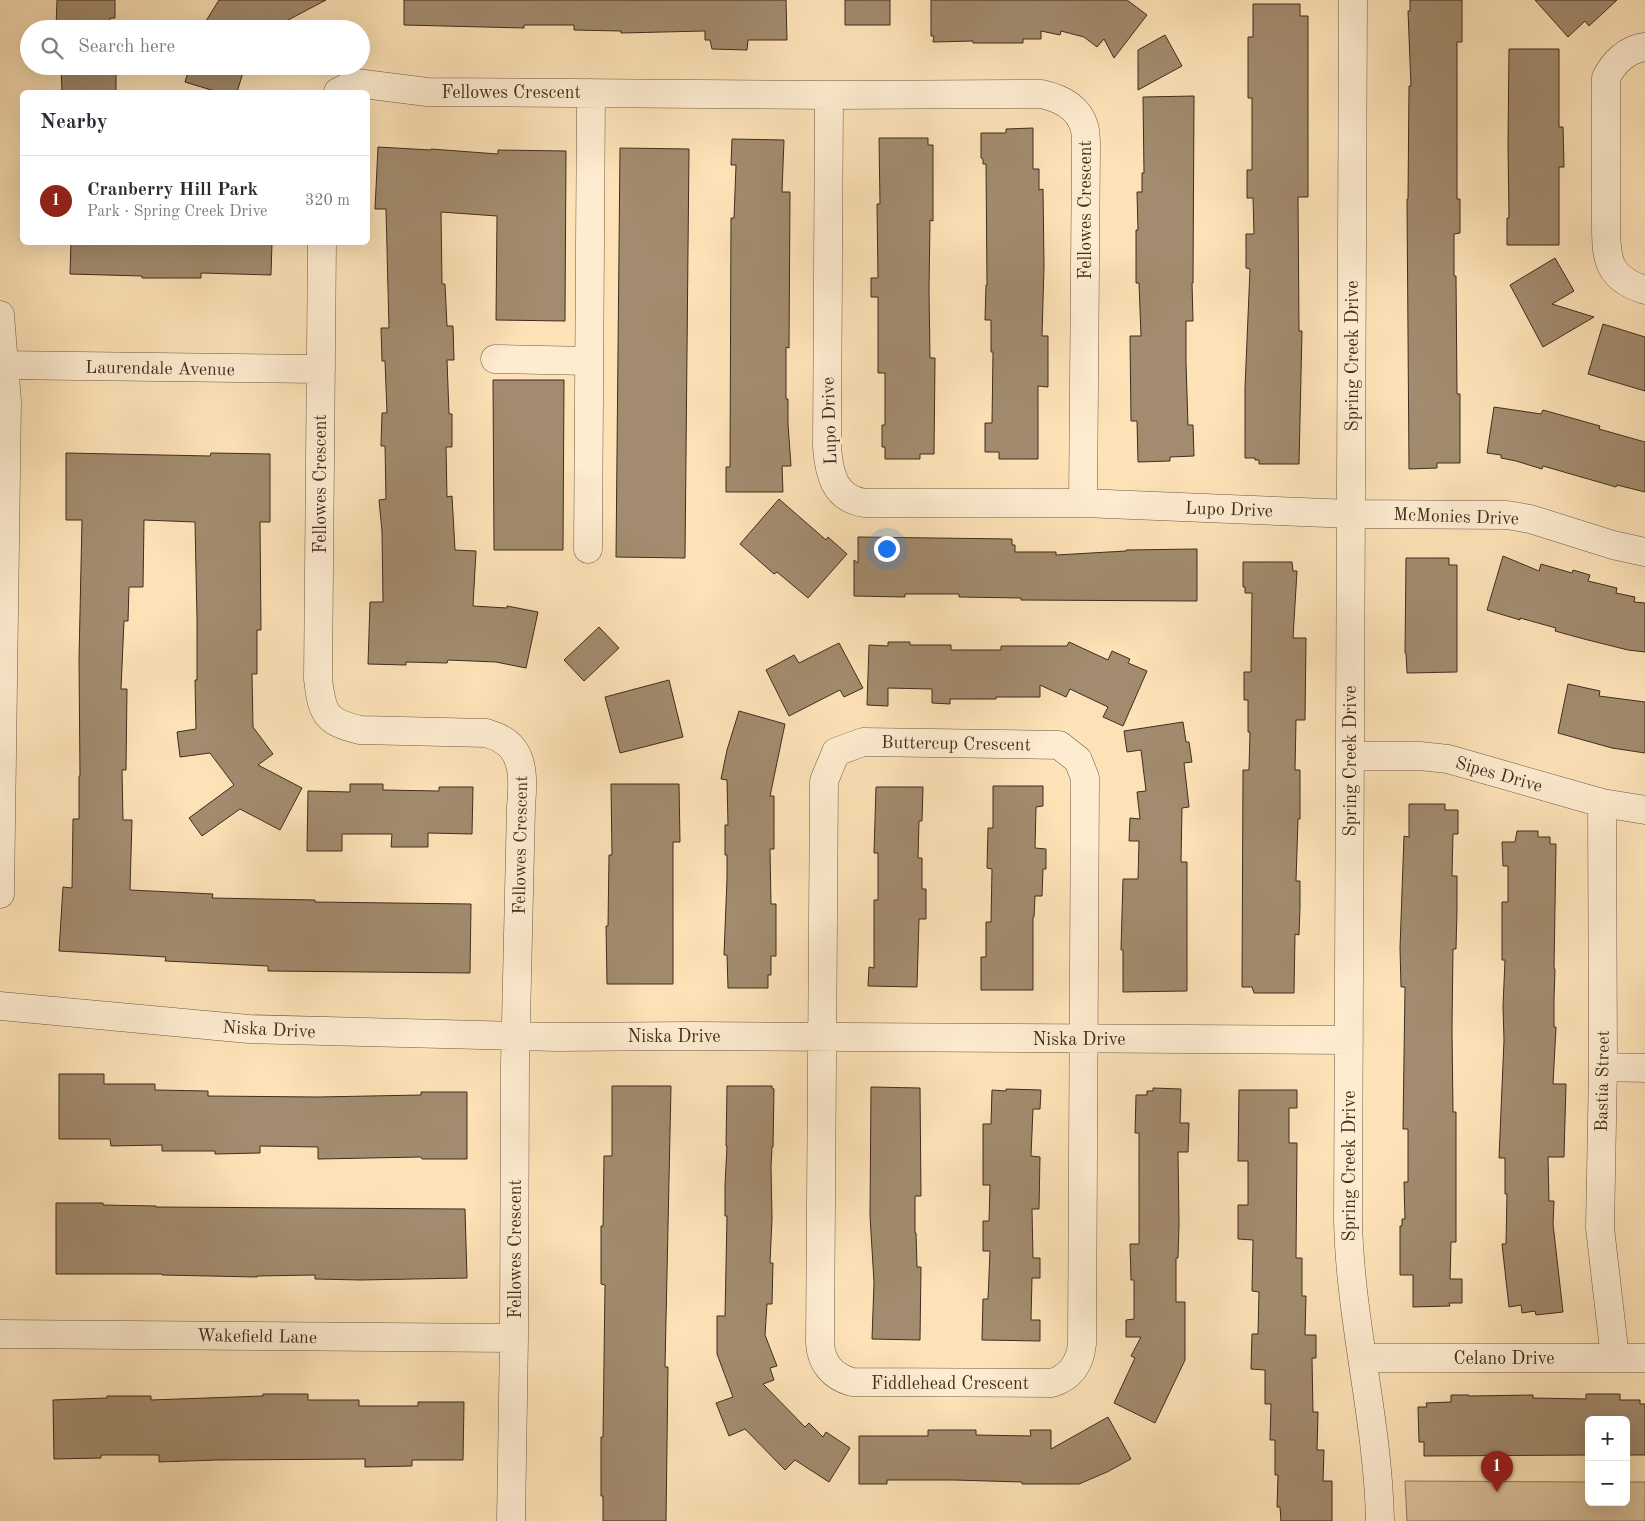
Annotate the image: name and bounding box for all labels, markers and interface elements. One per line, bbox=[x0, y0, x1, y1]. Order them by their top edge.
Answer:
search box bbox=[20, 20, 370, 75]
icon: search bbox=[38, 34, 66, 62]
text: Search here bbox=[78, 38, 175, 57]
street label: Fellowes Crescent bbox=[441, 84, 581, 102]
text: Nearby bbox=[40, 112, 108, 133]
street label: Fellowes Crescent bbox=[1077, 140, 1095, 280]
text: Cranberry Hill Park bbox=[87, 181, 258, 200]
text: 1 bbox=[51, 193, 61, 209]
text: 320 m bbox=[305, 193, 350, 209]
text: Park · Spring Creek Drive bbox=[87, 204, 267, 220]
street label: Spring Creek Drive bbox=[1344, 281, 1362, 431]
street label: Laurendale Avenue bbox=[85, 359, 235, 379]
street label: Lupo Drive bbox=[819, 377, 841, 465]
street label: Fellowes Crescent bbox=[312, 414, 330, 554]
street label: Lupo Drive bbox=[1185, 499, 1273, 521]
street label: McMonies Drive bbox=[1393, 506, 1519, 528]
your location bbox=[874, 536, 900, 562]
street label: Spring Creek Drive bbox=[1342, 686, 1360, 836]
street label: Buttercup Crescent bbox=[881, 734, 1031, 754]
street label: Sipes Drive bbox=[1453, 754, 1544, 796]
street label: Fellowes Crescent bbox=[511, 775, 531, 915]
street label: Niska Drive bbox=[222, 1019, 316, 1041]
street label: Niska Drive bbox=[627, 1028, 721, 1046]
street label: Bastia Street bbox=[1593, 1030, 1613, 1132]
street label: Niska Drive bbox=[1032, 1031, 1126, 1049]
street label: Spring Creek Drive bbox=[1341, 1091, 1359, 1241]
street label: Fellowes Crescent bbox=[507, 1179, 525, 1319]
street label: Wakefield Lane bbox=[197, 1327, 317, 1347]
street label: Celano Drive bbox=[1453, 1350, 1555, 1368]
street label: Fiddlehead Crescent bbox=[871, 1375, 1029, 1393]
map controls bbox=[1585, 1416, 1630, 1506]
button: + bbox=[1585, 1416, 1630, 1461]
pin: 1 bbox=[1481, 1451, 1513, 1492]
button: − bbox=[1585, 1461, 1630, 1506]

